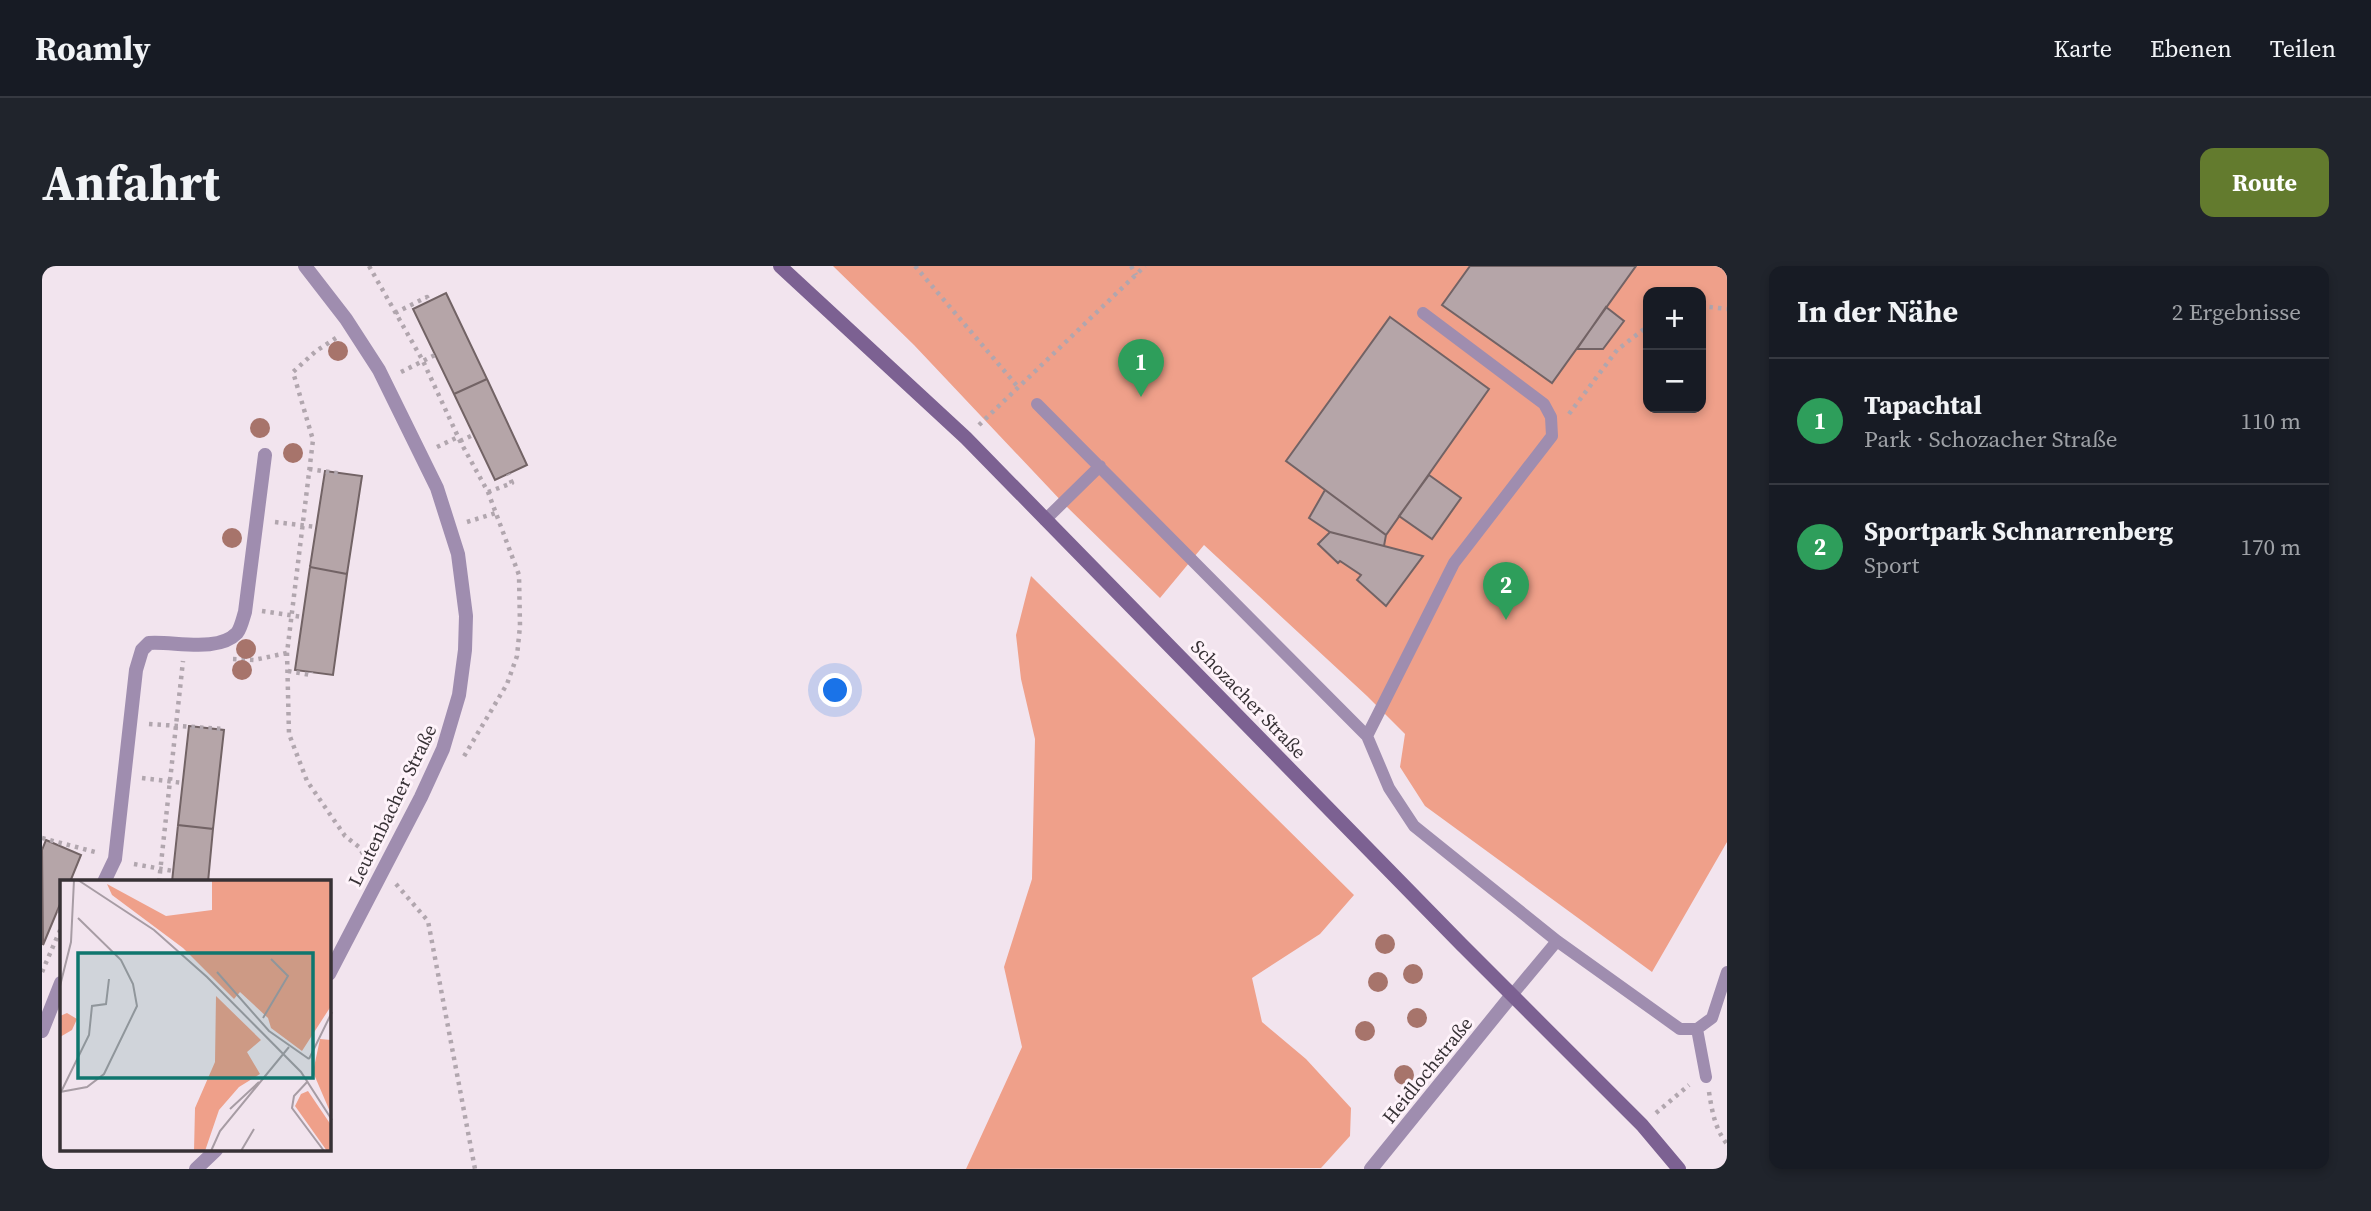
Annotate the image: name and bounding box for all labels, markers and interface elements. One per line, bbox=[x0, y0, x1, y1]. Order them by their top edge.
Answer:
text: Roamly bbox=[35, 26, 151, 71]
text: Karte bbox=[2053, 32, 2112, 65]
text: Ebenen bbox=[2150, 32, 2232, 65]
text: Teilen bbox=[2270, 32, 2336, 65]
button: Route bbox=[2200, 148, 2329, 217]
text: Anfahrt bbox=[42, 149, 220, 216]
map controls bbox=[1643, 287, 1706, 413]
button: + bbox=[1643, 287, 1706, 350]
text: In der Nähe bbox=[1797, 291, 1958, 332]
text: 2 Ergebnisse bbox=[2172, 296, 2301, 328]
pin: 1 bbox=[1118, 339, 1164, 397]
button: − bbox=[1643, 350, 1706, 413]
text: Tapachtal bbox=[1864, 387, 1982, 423]
text: 1 bbox=[1814, 405, 1826, 437]
text: 110 m bbox=[2240, 405, 2301, 437]
text: Park · Schozacher Straße bbox=[1864, 423, 2117, 455]
text: Sportpark Schnarrenberg bbox=[1864, 513, 2173, 549]
text: 2 bbox=[1814, 531, 1826, 563]
text: 170 m bbox=[2240, 531, 2301, 563]
text: Sport bbox=[1864, 549, 1919, 581]
pin: 2 bbox=[1483, 562, 1529, 620]
street label: Schozacher Straße bbox=[1186, 634, 1312, 764]
your location bbox=[818, 673, 852, 707]
street label: Leutenbacher Straße bbox=[342, 720, 442, 890]
inset map bbox=[60, 880, 331, 1152]
street label: Heidlochstraße bbox=[1376, 1011, 1478, 1129]

